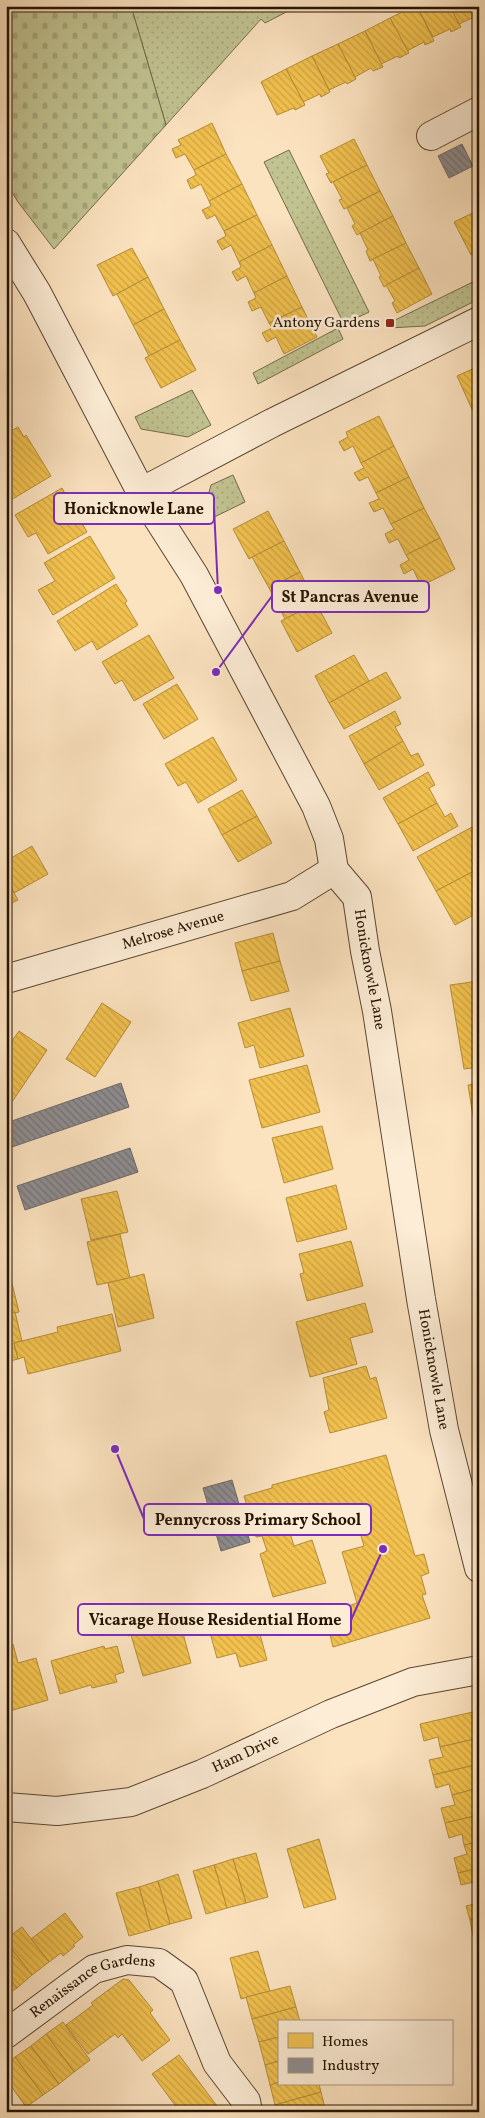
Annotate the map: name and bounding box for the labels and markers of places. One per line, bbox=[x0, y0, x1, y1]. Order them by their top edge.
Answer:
place label: Antony Gardens bbox=[273, 313, 380, 334]
marker: Antony Gardens bbox=[384, 317, 396, 329]
callout: Honicknowle Lane bbox=[54, 493, 214, 524]
callout: St Pancras Avenue bbox=[272, 581, 429, 612]
callout: Pennycross Primary School bbox=[144, 1504, 371, 1535]
callout: Vicarage House Residential Home bbox=[78, 1604, 351, 1635]

